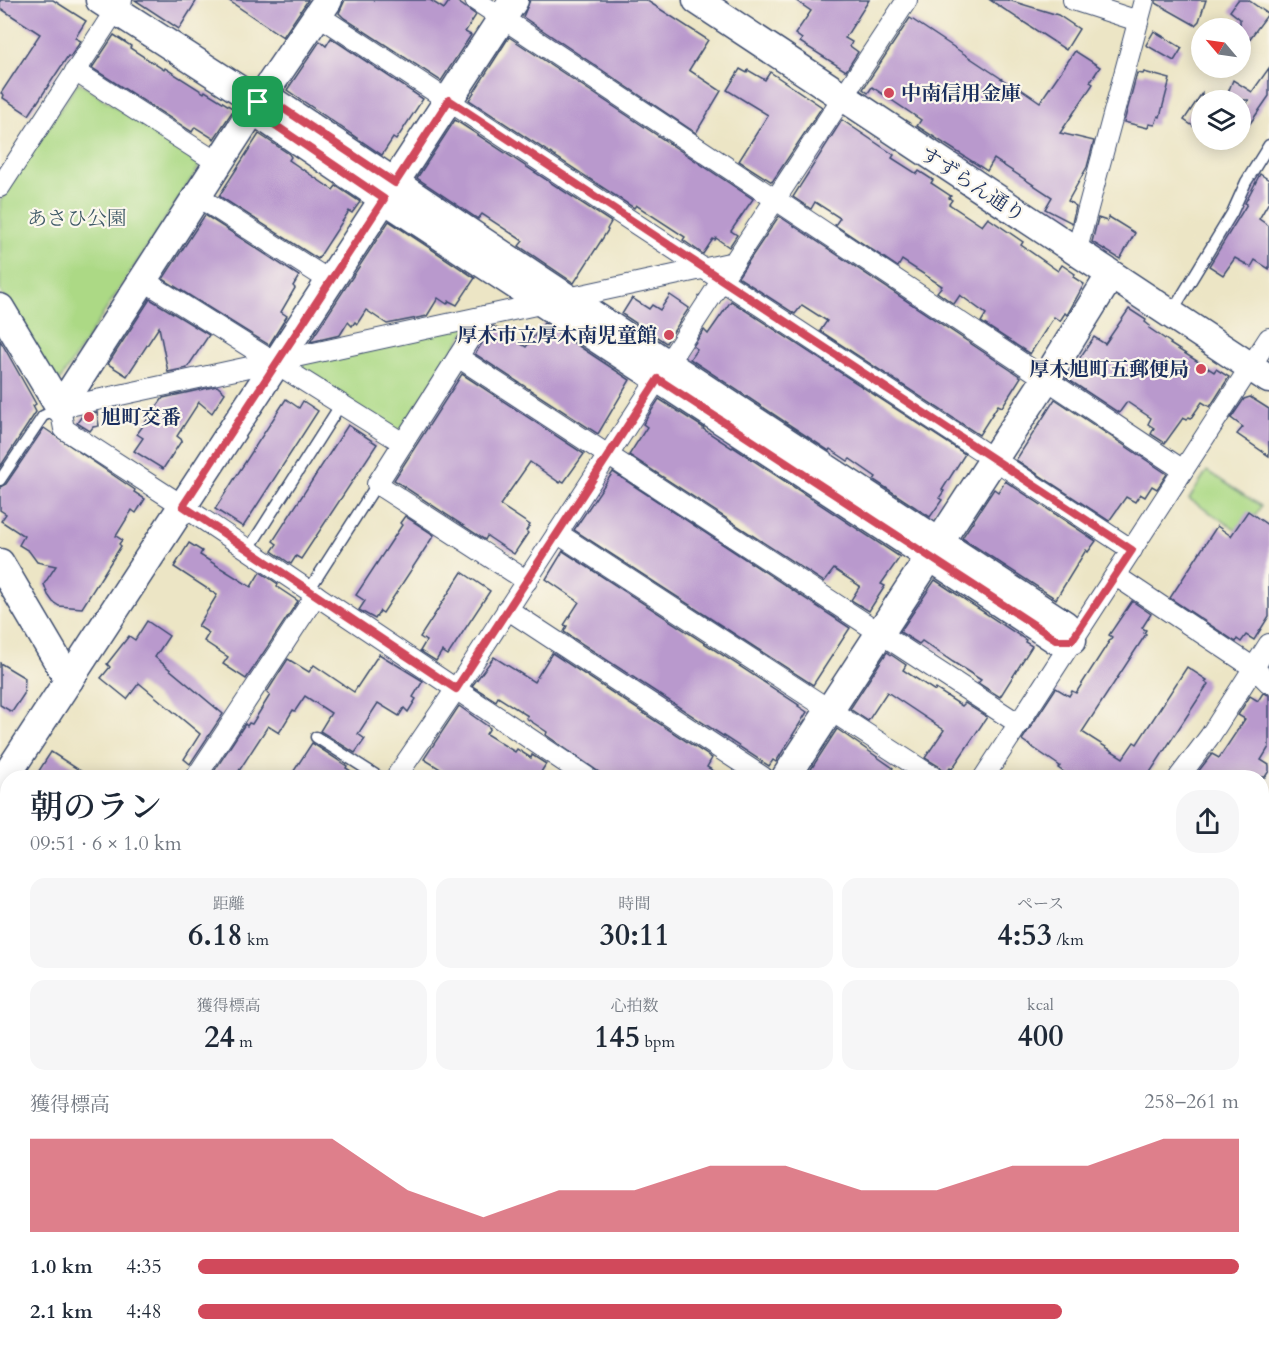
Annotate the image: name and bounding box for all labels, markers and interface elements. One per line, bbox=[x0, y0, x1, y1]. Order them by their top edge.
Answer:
north arrow bbox=[1191, 18, 1251, 78]
map controls bbox=[1191, 18, 1251, 150]
pin bbox=[232, 76, 283, 127]
place label: 中南信用金庫 bbox=[901, 80, 1021, 107]
icon: arrive bbox=[241, 85, 274, 118]
marker: 中南信用金庫 bbox=[882, 86, 896, 100]
button: layers bbox=[1191, 90, 1251, 150]
street label: すずらん通り bbox=[915, 140, 1030, 228]
park label: あさひ公園 bbox=[27, 205, 127, 232]
place label: 厚木市立厚木南児童館 bbox=[457, 322, 657, 349]
marker: 厚木市立厚木南児童館 bbox=[662, 328, 676, 342]
place label: 厚木旭町五郵便局 bbox=[1029, 356, 1189, 383]
marker: 厚木旭町五郵便局 bbox=[1194, 362, 1208, 376]
place label: 旭町交番 bbox=[101, 404, 181, 431]
marker: 旭町交番 bbox=[82, 410, 96, 424]
text: 朝のラン bbox=[30, 785, 162, 830]
button: share bbox=[1176, 790, 1239, 853]
text: 09:51 · 6 × 1.0 km bbox=[30, 830, 182, 857]
text: 距離 bbox=[212, 893, 245, 915]
text: 時間 bbox=[618, 893, 651, 915]
text: ペース bbox=[1017, 893, 1064, 915]
text: 6.18 bbox=[188, 915, 243, 956]
text: 30:11 bbox=[599, 915, 670, 956]
text: 4:53 bbox=[997, 915, 1052, 956]
text: km bbox=[243, 929, 269, 951]
text: /km bbox=[1052, 929, 1084, 951]
text: kcal bbox=[1027, 994, 1054, 1016]
text: 獲得標高 bbox=[196, 995, 261, 1017]
text: 心拍数 bbox=[610, 995, 659, 1017]
text: 400 bbox=[1017, 1016, 1064, 1057]
text: 24 bbox=[204, 1017, 235, 1058]
text: 145 bbox=[594, 1017, 640, 1058]
text: m bbox=[235, 1031, 253, 1053]
text: bpm bbox=[640, 1031, 675, 1053]
text: 258–261 m bbox=[1144, 1088, 1239, 1115]
text: 獲得標高 bbox=[30, 1091, 110, 1118]
text: 1.0 km bbox=[30, 1253, 93, 1280]
text: 4:35 bbox=[126, 1253, 162, 1280]
text: 2.1 km bbox=[30, 1298, 93, 1325]
text: 4:48 bbox=[126, 1298, 162, 1325]

